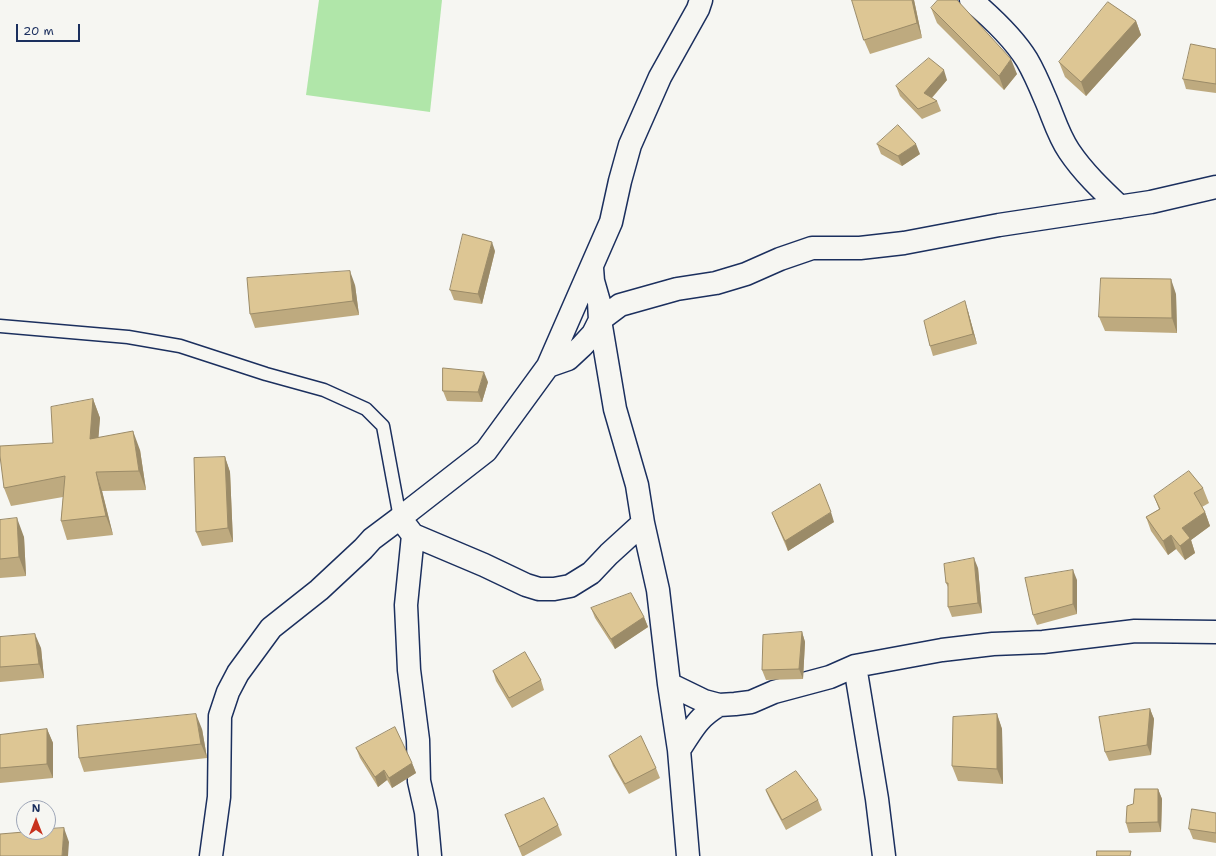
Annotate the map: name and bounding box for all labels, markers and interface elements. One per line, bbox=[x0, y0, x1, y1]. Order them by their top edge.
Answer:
scale bar bbox=[18, 16, 82, 42]
text: 20 m bbox=[23, 23, 54, 39]
north arrow bbox=[16, 800, 56, 840]
text: N bbox=[32, 801, 40, 816]

